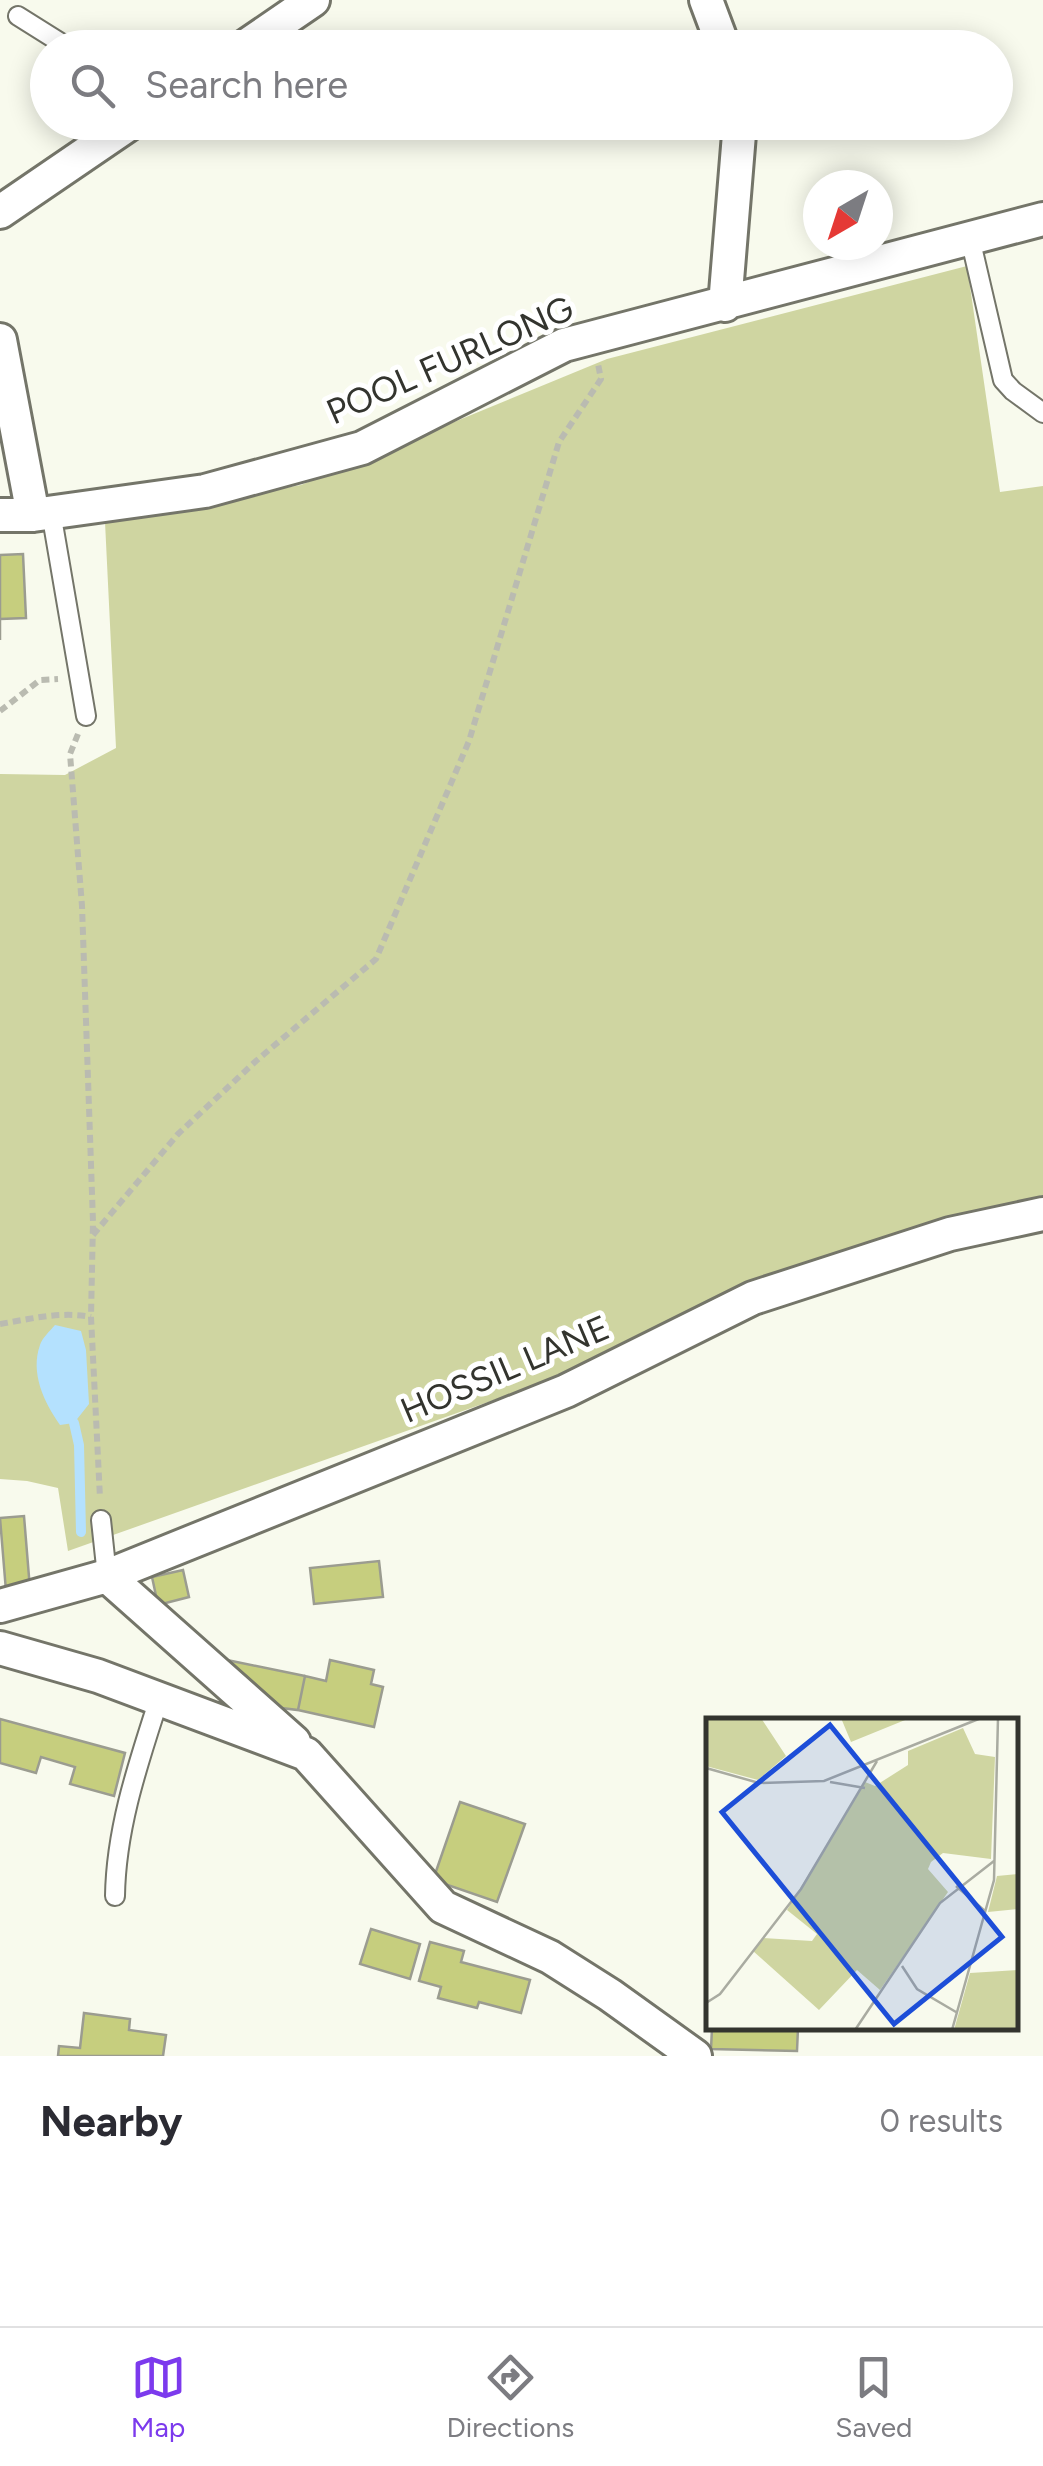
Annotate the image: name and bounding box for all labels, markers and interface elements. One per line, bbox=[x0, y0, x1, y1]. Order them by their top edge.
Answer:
search box bbox=[30, 30, 1013, 140]
icon: search bbox=[65, 58, 120, 113]
text: Search here bbox=[145, 62, 348, 108]
north arrow bbox=[803, 170, 893, 260]
street label: POOL FURLONG bbox=[320, 287, 580, 433]
street label: HOSSIL LANE bbox=[394, 1306, 616, 1432]
inset map bbox=[706, 1718, 1018, 2031]
text: Nearby bbox=[40, 2096, 182, 2147]
text: 0 results bbox=[879, 2102, 1003, 2140]
tab: Map bbox=[131, 2350, 186, 2444]
tab: Directions bbox=[447, 2350, 574, 2444]
tab: Saved bbox=[835, 2350, 912, 2444]

